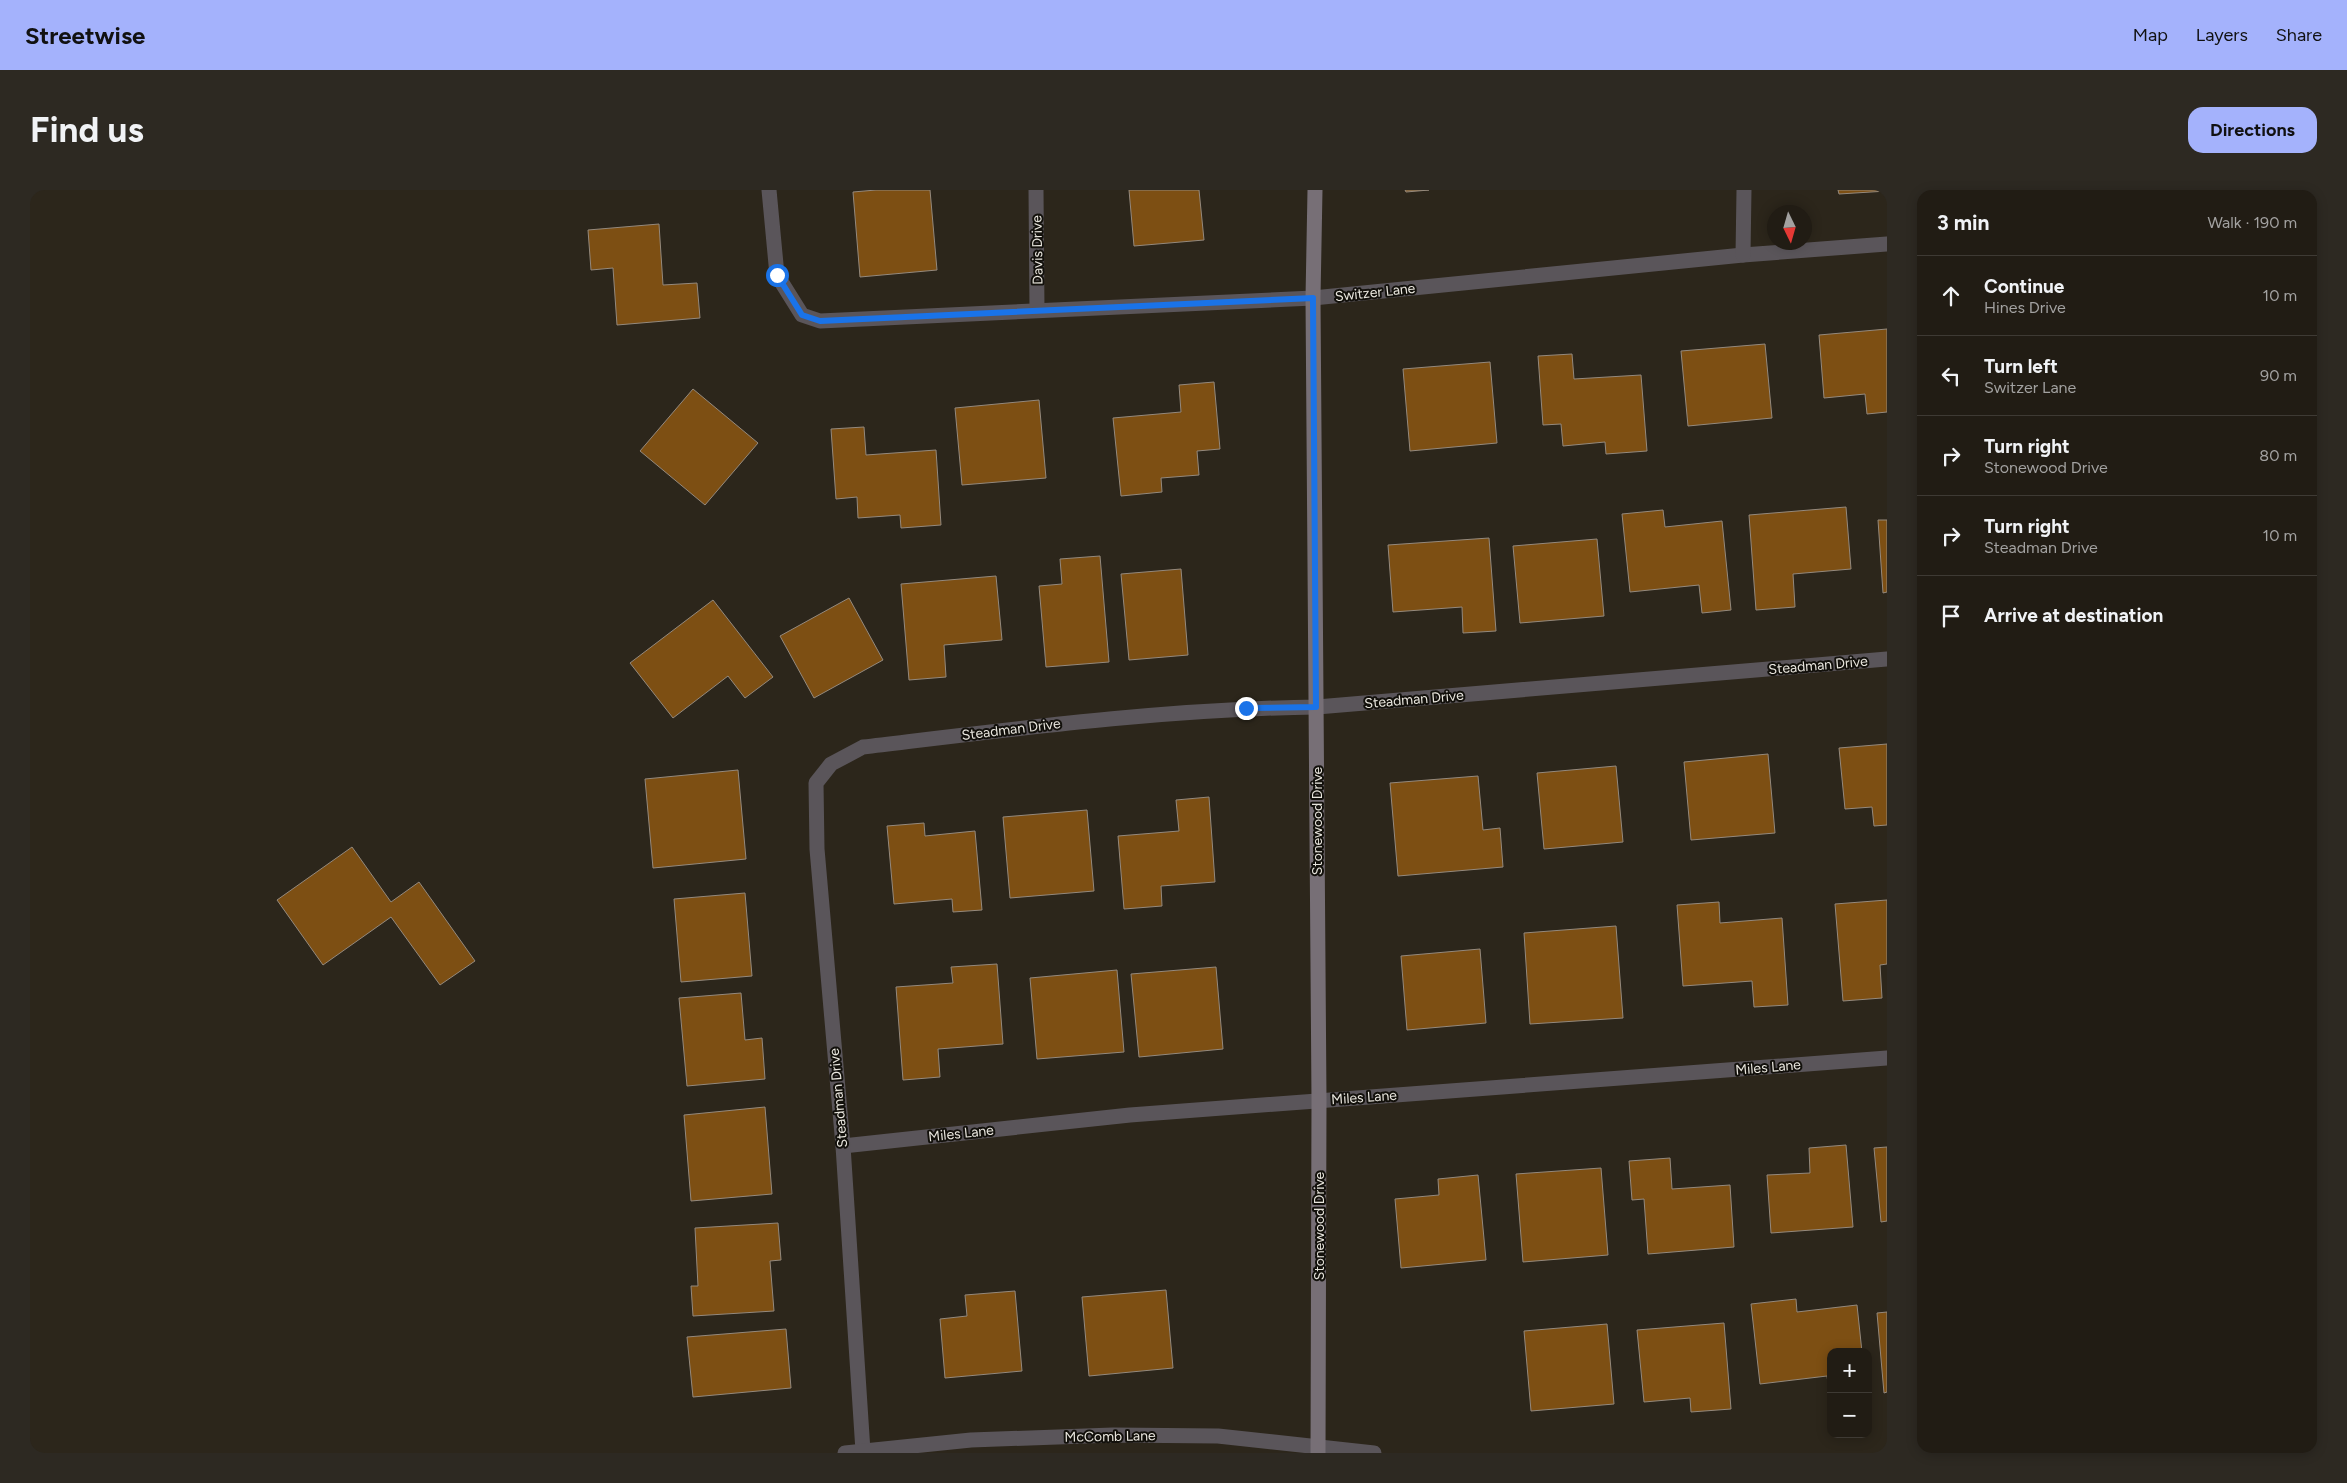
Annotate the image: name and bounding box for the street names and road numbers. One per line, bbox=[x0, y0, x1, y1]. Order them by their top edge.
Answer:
street label: Davis Drive bbox=[1028, 215, 1047, 285]
street label: Switzer Lane bbox=[1334, 280, 1416, 305]
street label: Steadman Drive bbox=[1768, 653, 1869, 678]
street label: Steadman Drive bbox=[1364, 687, 1465, 712]
street label: Steadman Drive bbox=[961, 715, 1062, 744]
street label: Stonewood Drive bbox=[1309, 766, 1326, 875]
street label: Steadman Drive bbox=[826, 1047, 851, 1148]
street label: Miles Lane bbox=[1735, 1056, 1802, 1079]
street label: Miles Lane bbox=[1331, 1087, 1398, 1108]
street label: Miles Lane bbox=[927, 1122, 995, 1145]
street label: Stonewood Drive bbox=[1311, 1171, 1328, 1280]
street label: McComb Lane bbox=[1064, 1427, 1156, 1446]

